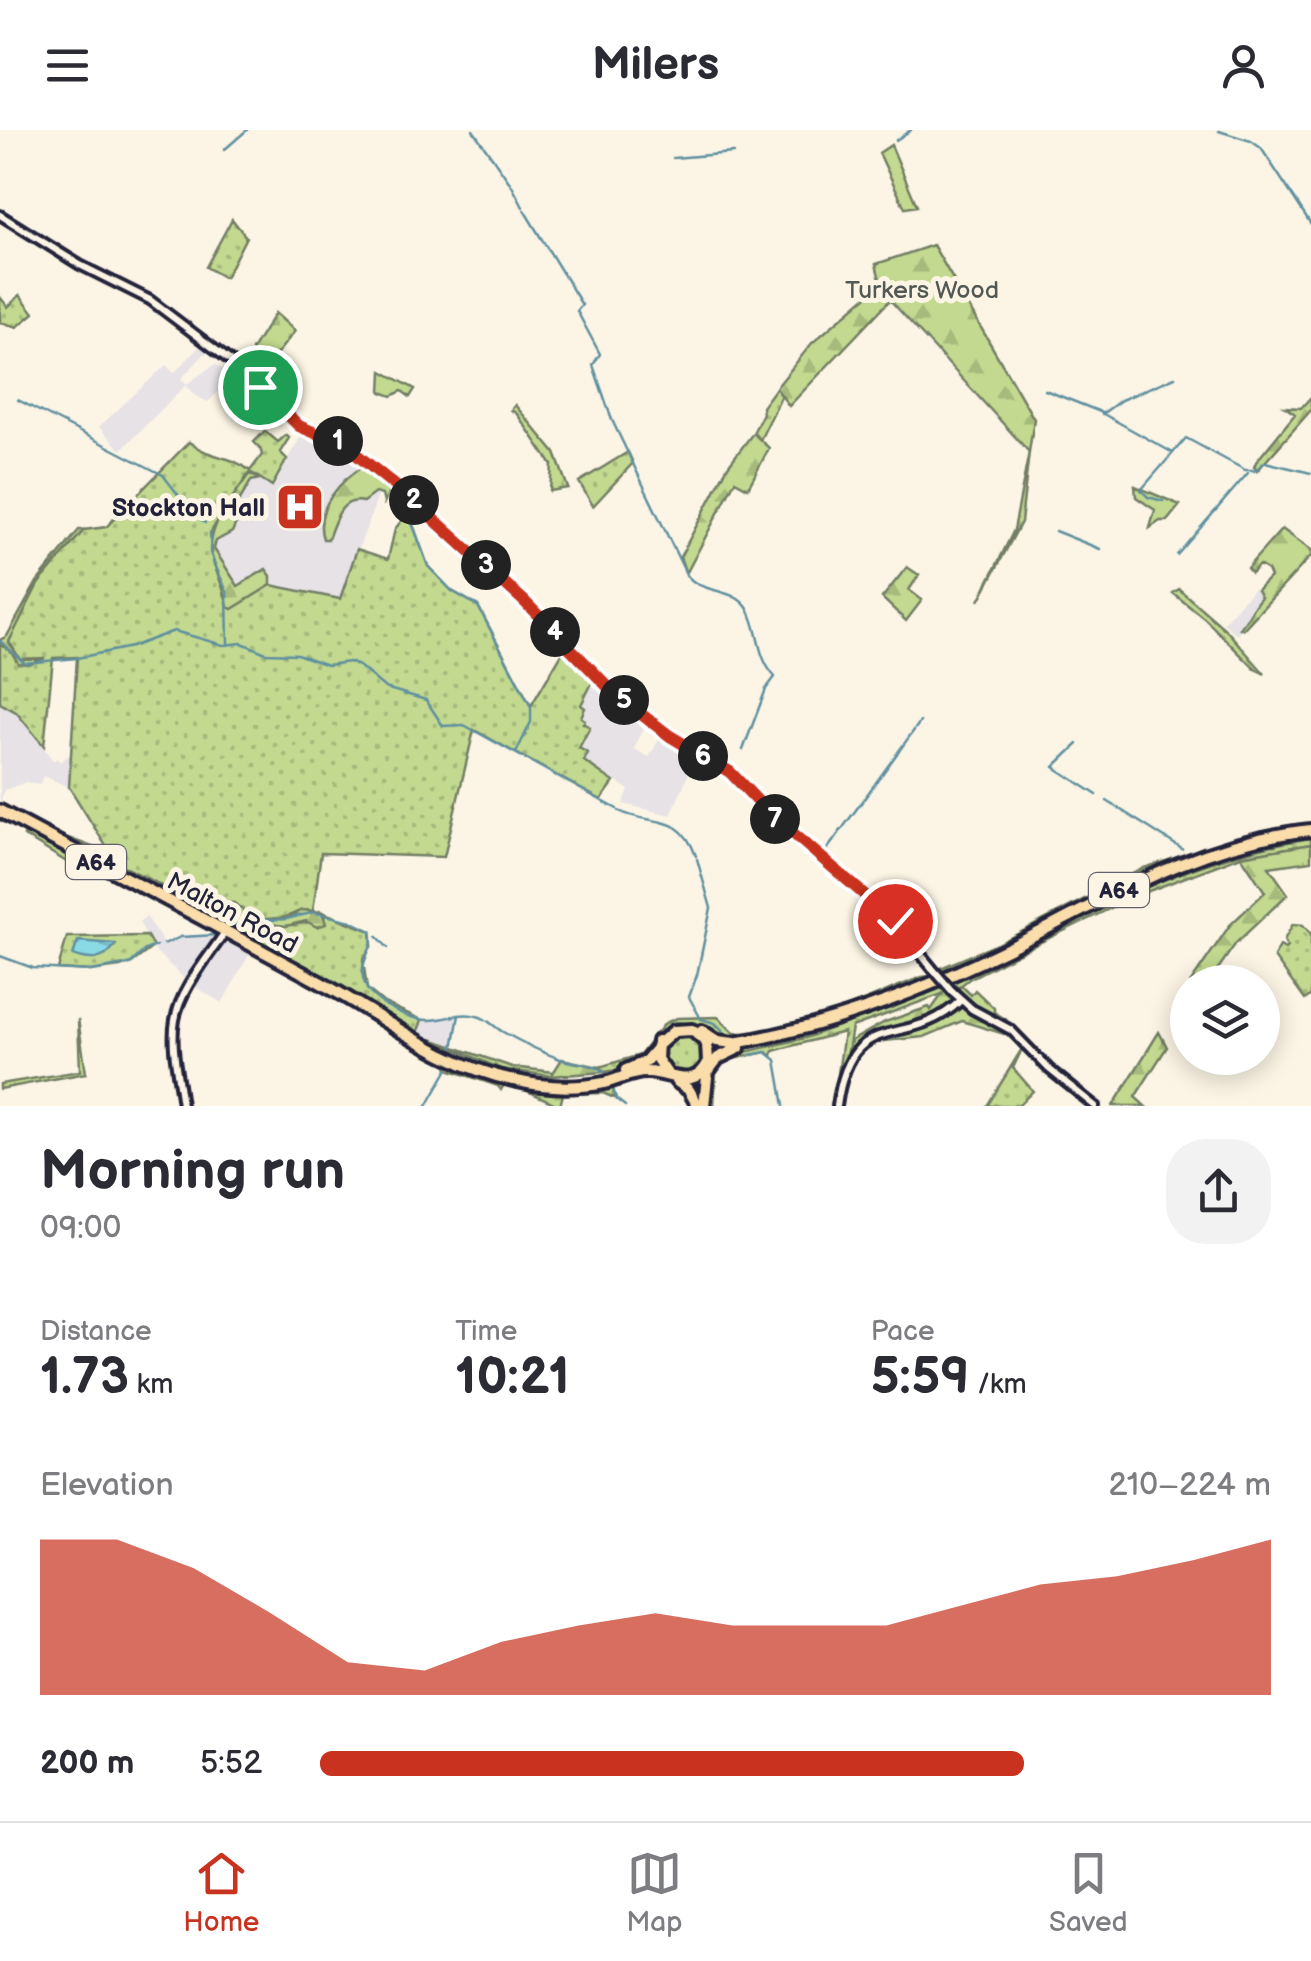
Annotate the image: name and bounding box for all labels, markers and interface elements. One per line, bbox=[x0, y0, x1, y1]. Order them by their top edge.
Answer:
icon: menu bbox=[40, 38, 95, 93]
text: Milers bbox=[592, 38, 719, 93]
icon: person bbox=[1216, 38, 1271, 93]
park label: Turkers Wood bbox=[845, 275, 999, 306]
pin bbox=[218, 345, 303, 430]
icon: arrive bbox=[233, 360, 288, 415]
pin: 1 bbox=[313, 416, 363, 466]
text: 1 bbox=[332, 424, 344, 457]
pin: 2 bbox=[389, 475, 439, 525]
hospital icon: Stockton Hall bbox=[274, 481, 326, 533]
text: 2 bbox=[406, 483, 422, 516]
place label: Stockton Hall bbox=[112, 493, 265, 524]
pin: 3 bbox=[461, 540, 511, 590]
text: 3 bbox=[478, 548, 494, 581]
pin: 4 bbox=[530, 607, 580, 657]
text: 4 bbox=[547, 615, 563, 648]
pin: 5 bbox=[599, 675, 649, 725]
text: 5 bbox=[616, 683, 632, 716]
pin: 6 bbox=[678, 731, 728, 781]
text: 6 bbox=[695, 739, 711, 772]
pin: 7 bbox=[750, 794, 800, 844]
text: 7 bbox=[767, 802, 783, 835]
road number: A64 bbox=[66, 845, 126, 879]
street label: Malton Road bbox=[162, 866, 303, 961]
road number: A64 bbox=[1089, 873, 1149, 907]
pin bbox=[853, 879, 938, 964]
icon: check bbox=[868, 894, 923, 949]
map controls bbox=[1170, 965, 1280, 1075]
button: layers bbox=[1170, 965, 1280, 1075]
text: Morning run bbox=[40, 1138, 345, 1205]
button: share bbox=[1166, 1139, 1271, 1244]
text: 09:00 bbox=[40, 1209, 121, 1248]
text: Distance bbox=[40, 1315, 152, 1348]
text: Time bbox=[455, 1315, 517, 1348]
text: Pace bbox=[871, 1315, 935, 1348]
text: 1.73 bbox=[40, 1348, 129, 1408]
text: 10:21 bbox=[455, 1348, 569, 1408]
text: 5:59 bbox=[871, 1348, 970, 1408]
text: km bbox=[129, 1368, 173, 1401]
text: /km bbox=[970, 1368, 1027, 1401]
text: Elevation bbox=[40, 1466, 173, 1505]
text: 210–224 m bbox=[1108, 1466, 1271, 1505]
text: 200 m bbox=[40, 1744, 134, 1783]
text: 5:52 bbox=[200, 1744, 262, 1783]
tab: Home bbox=[183, 1846, 259, 1939]
tab: Map bbox=[626, 1846, 682, 1939]
tab: Saved bbox=[1049, 1846, 1128, 1939]

